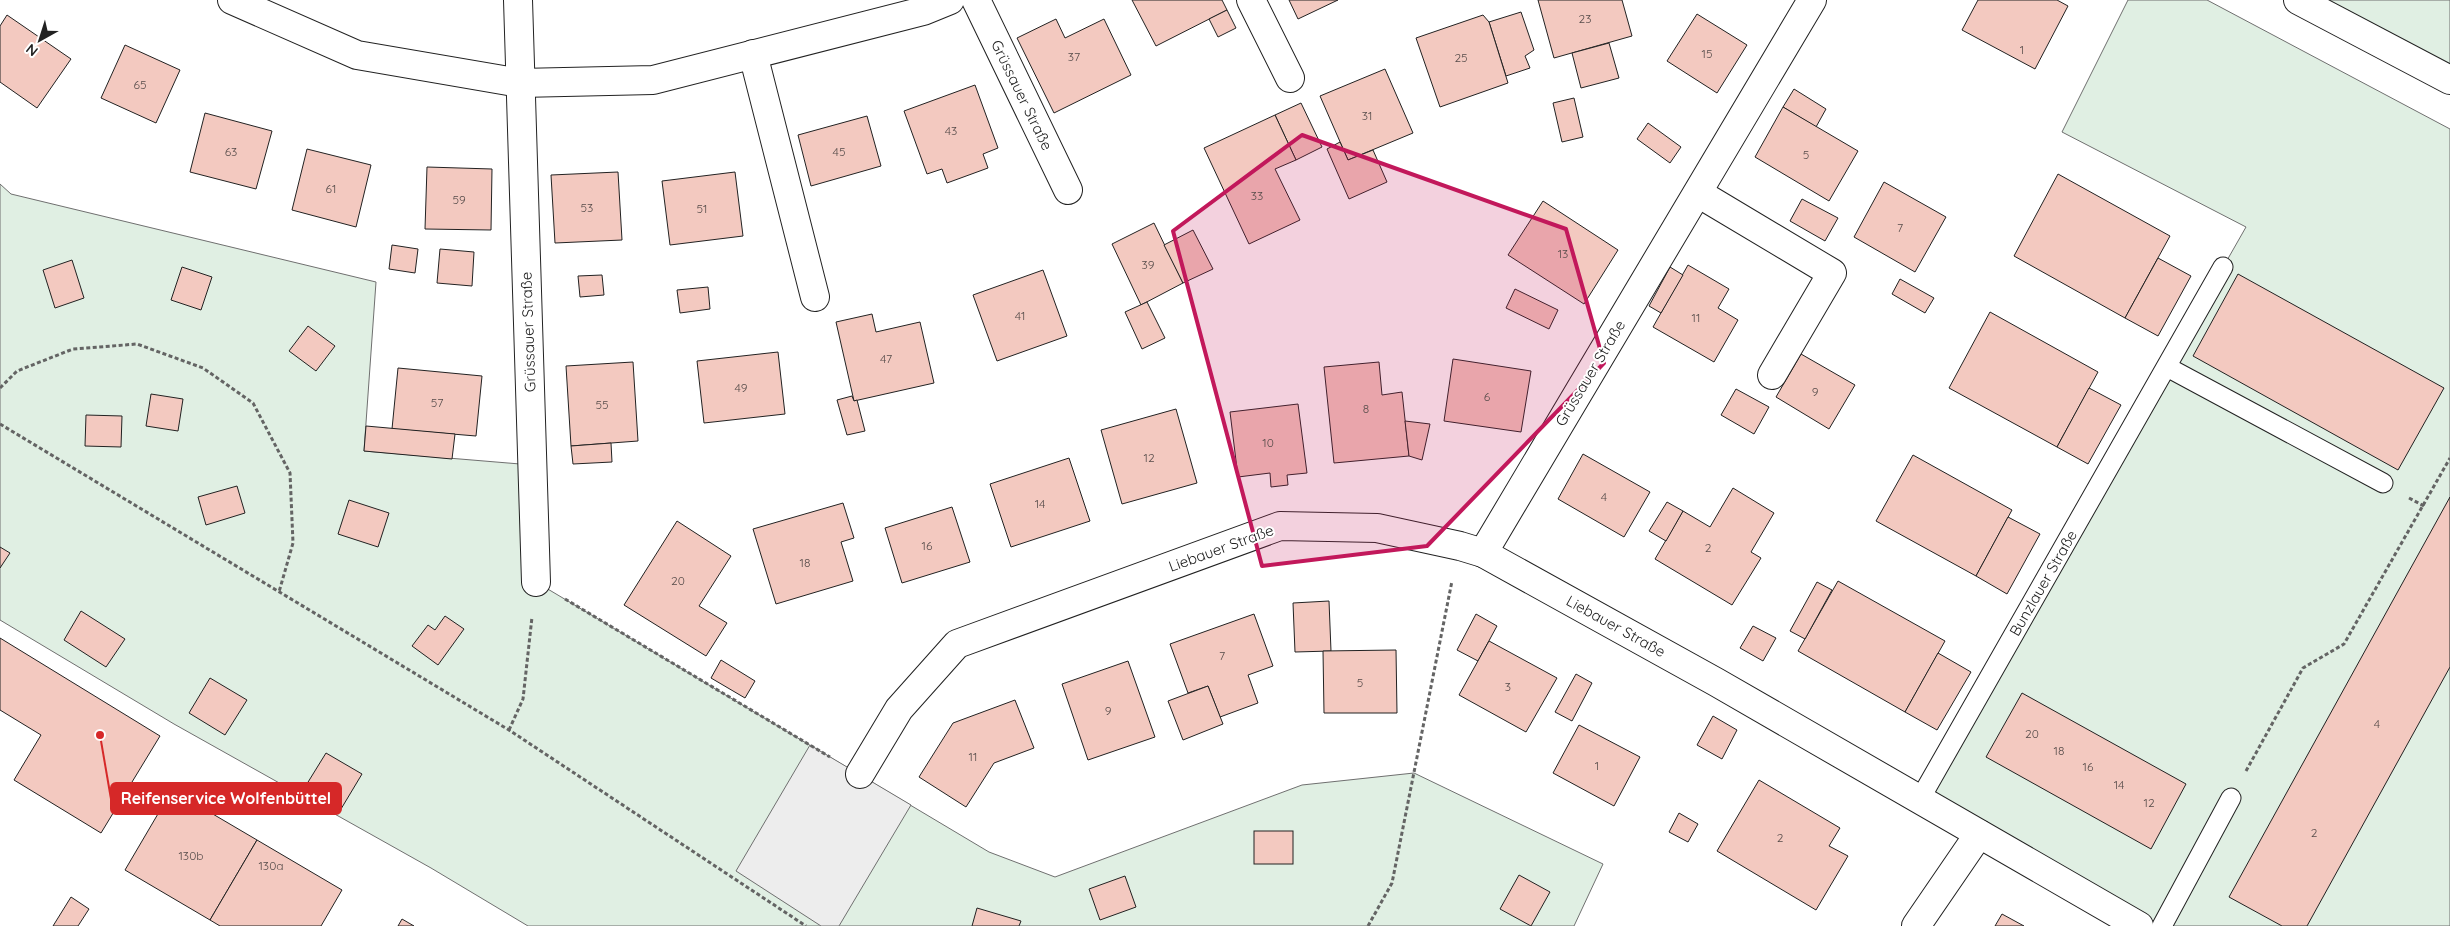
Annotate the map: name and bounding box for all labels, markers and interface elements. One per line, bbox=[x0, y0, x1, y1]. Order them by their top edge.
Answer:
house number: 23 bbox=[1579, 11, 1591, 26]
north arrow bbox=[15, 15, 65, 65]
street label: Grüssauer Straße bbox=[987, 37, 1057, 153]
text: N bbox=[22, 40, 41, 60]
house number: 1 bbox=[2020, 42, 2024, 57]
house number: 15 bbox=[1702, 46, 1712, 61]
house number: 37 bbox=[1068, 49, 1080, 64]
house number: 25 bbox=[1454, 50, 1468, 65]
house number: 65 bbox=[134, 77, 147, 92]
house number: 31 bbox=[1362, 108, 1372, 123]
house number: 43 bbox=[945, 123, 957, 138]
house number: 63 bbox=[225, 144, 237, 159]
house number: 45 bbox=[833, 144, 845, 159]
house number: 5 bbox=[1803, 147, 1809, 162]
house number: 61 bbox=[326, 181, 336, 196]
house number: 33 bbox=[1251, 188, 1263, 203]
house number: 59 bbox=[452, 192, 466, 207]
house number: 53 bbox=[581, 200, 593, 215]
house number: 51 bbox=[697, 201, 707, 216]
house number: 7 bbox=[1897, 220, 1903, 235]
house number: 13 bbox=[1558, 246, 1568, 261]
house number: 39 bbox=[1142, 257, 1155, 272]
street label: Grüssauer Straße bbox=[516, 271, 540, 393]
house number: 41 bbox=[1015, 308, 1025, 323]
house number: 11 bbox=[1692, 310, 1700, 325]
street label: Grüssauer Straße bbox=[1551, 316, 1629, 430]
house number: 47 bbox=[880, 351, 892, 366]
house number: 49 bbox=[735, 380, 748, 395]
house number: 9 bbox=[1812, 384, 1819, 399]
house number: 6 bbox=[1484, 389, 1491, 404]
house number: 57 bbox=[431, 395, 443, 410]
house number: 55 bbox=[595, 397, 609, 412]
house number: 8 bbox=[1363, 401, 1369, 416]
house number: 10 bbox=[1262, 435, 1274, 450]
house number: 12 bbox=[1143, 450, 1155, 465]
house number: 4 bbox=[1601, 489, 1607, 504]
house number: 14 bbox=[1035, 496, 1045, 511]
street label: Liebauer Straße bbox=[1166, 520, 1276, 576]
street label: Bunzlauer Straße bbox=[2005, 527, 2081, 639]
house number: 16 bbox=[922, 538, 933, 553]
house number: 2 bbox=[1705, 540, 1712, 555]
house number: 18 bbox=[800, 555, 810, 570]
house number: 20 bbox=[671, 573, 685, 588]
street label: Liebauer Straße bbox=[1563, 591, 1669, 661]
house number: 7 bbox=[1219, 648, 1225, 663]
house number: 5 bbox=[1357, 675, 1363, 690]
house number: 3 bbox=[1505, 679, 1511, 694]
house number: 9 bbox=[1105, 703, 1112, 718]
house number: 4 bbox=[2374, 716, 2380, 731]
house number: 20 bbox=[2025, 726, 2039, 741]
house number: 18 bbox=[2054, 743, 2064, 758]
house number: 11 bbox=[969, 749, 977, 764]
house number: 1 bbox=[1595, 758, 1599, 773]
house number: 16 bbox=[2083, 759, 2094, 774]
house number: 14 bbox=[2114, 777, 2124, 792]
callout: Reifenservice Wolfenbüttel bbox=[111, 783, 341, 814]
text: Reifenservice Wolfenbüttel bbox=[121, 788, 331, 808]
house number: 12 bbox=[2143, 795, 2155, 810]
house number: 2 bbox=[2311, 825, 2318, 840]
house number: 2 bbox=[1777, 830, 1784, 845]
house number: 130b bbox=[178, 848, 204, 863]
house number: 130a bbox=[258, 858, 284, 873]

